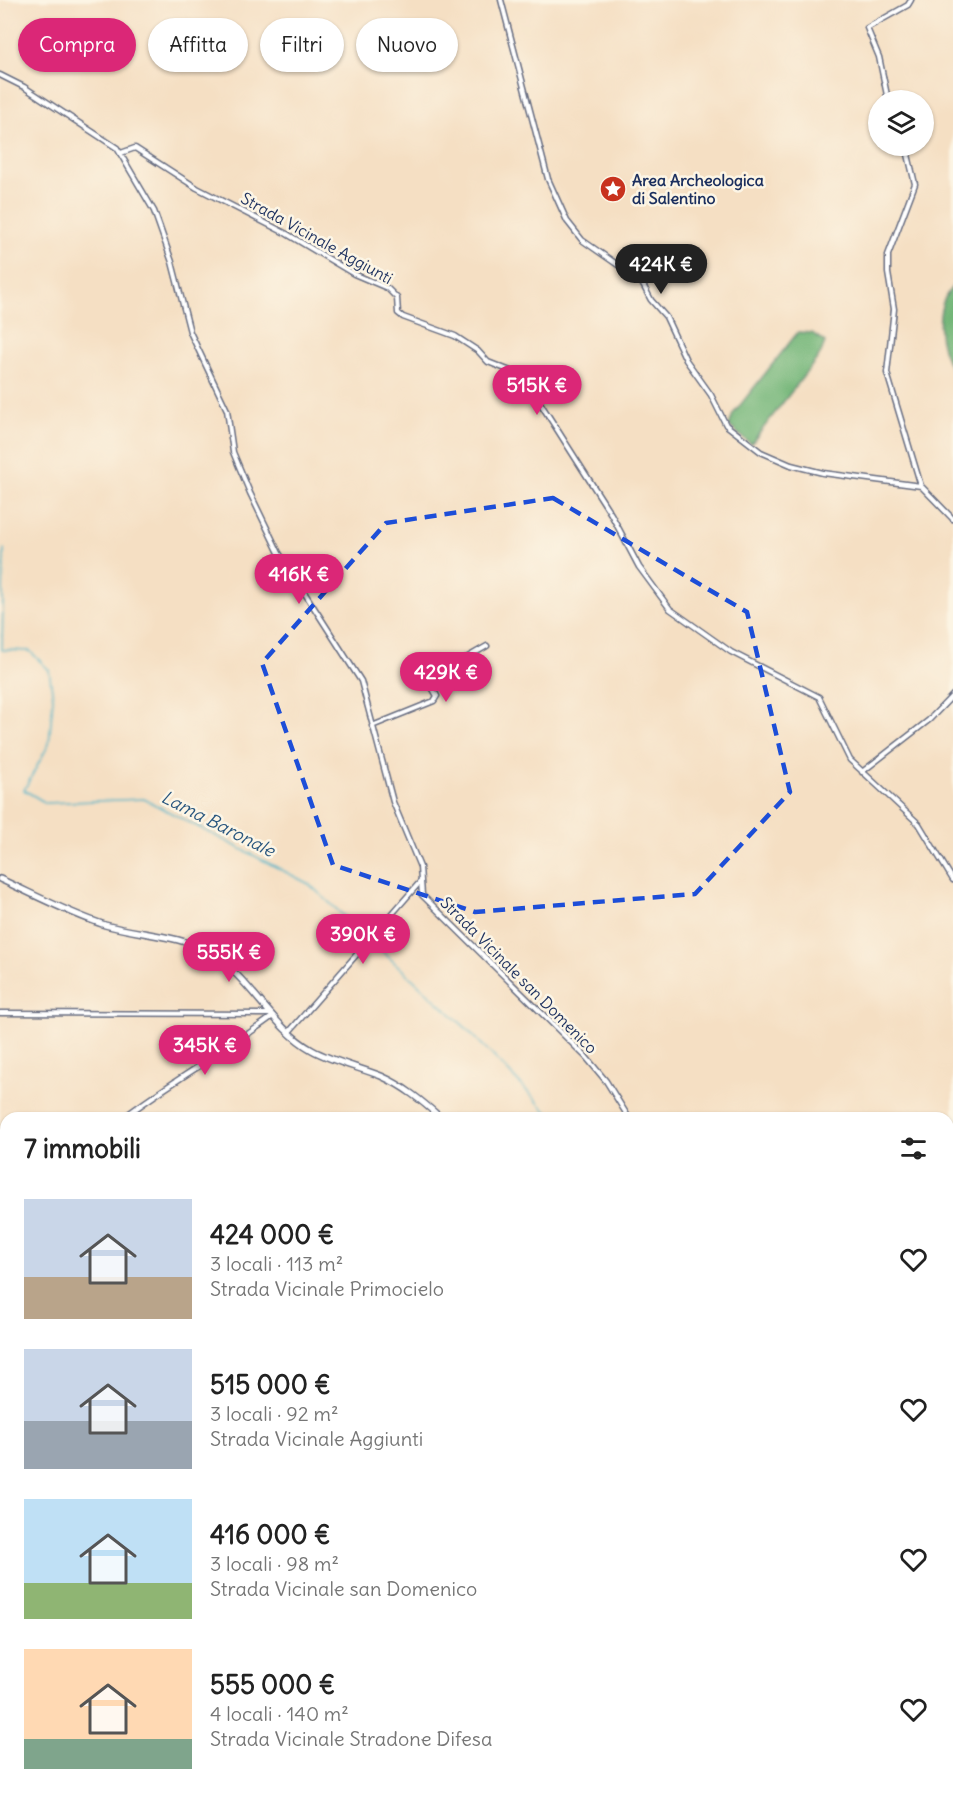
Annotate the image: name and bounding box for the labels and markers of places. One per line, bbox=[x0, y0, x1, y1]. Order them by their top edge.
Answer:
place label: Area Archeologica di Salentino bbox=[632, 170, 764, 208]
place icon: Area Archeologica di Salentino bbox=[598, 174, 628, 204]
pin: 424K € bbox=[612, 244, 710, 295]
pin: 515K € bbox=[488, 365, 586, 416]
pin: 416K € bbox=[250, 554, 348, 605]
pin: 429K € bbox=[397, 652, 495, 703]
pin: 390K € bbox=[314, 914, 412, 965]
pin: 555K € bbox=[180, 932, 278, 983]
pin: 345K € bbox=[156, 1025, 254, 1076]

